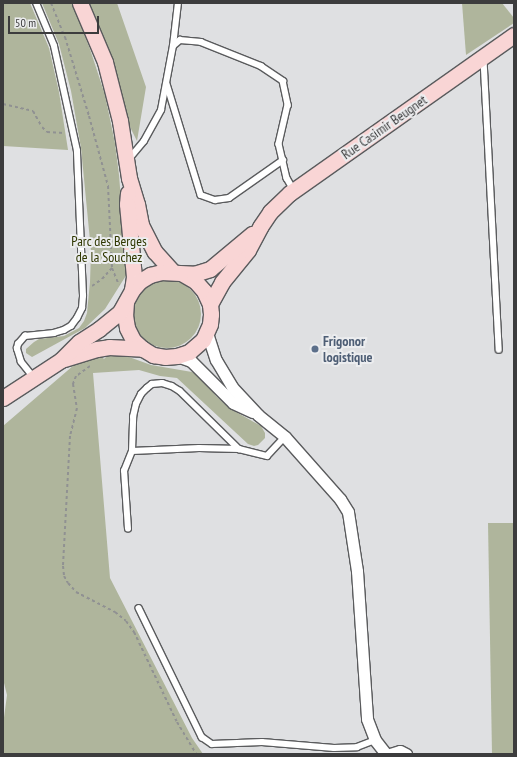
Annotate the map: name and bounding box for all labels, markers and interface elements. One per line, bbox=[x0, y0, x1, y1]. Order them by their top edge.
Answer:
scale bar bbox=[10, 8, 101, 34]
text: 50 m bbox=[15, 15, 36, 30]
street label: Rue Casimir Beugnet bbox=[338, 91, 430, 163]
park label: Parc des Berges de la Souchez bbox=[71, 233, 147, 266]
place label: Frigonor logistique bbox=[323, 333, 373, 366]
marker: Frigonor logistique bbox=[310, 344, 320, 354]

